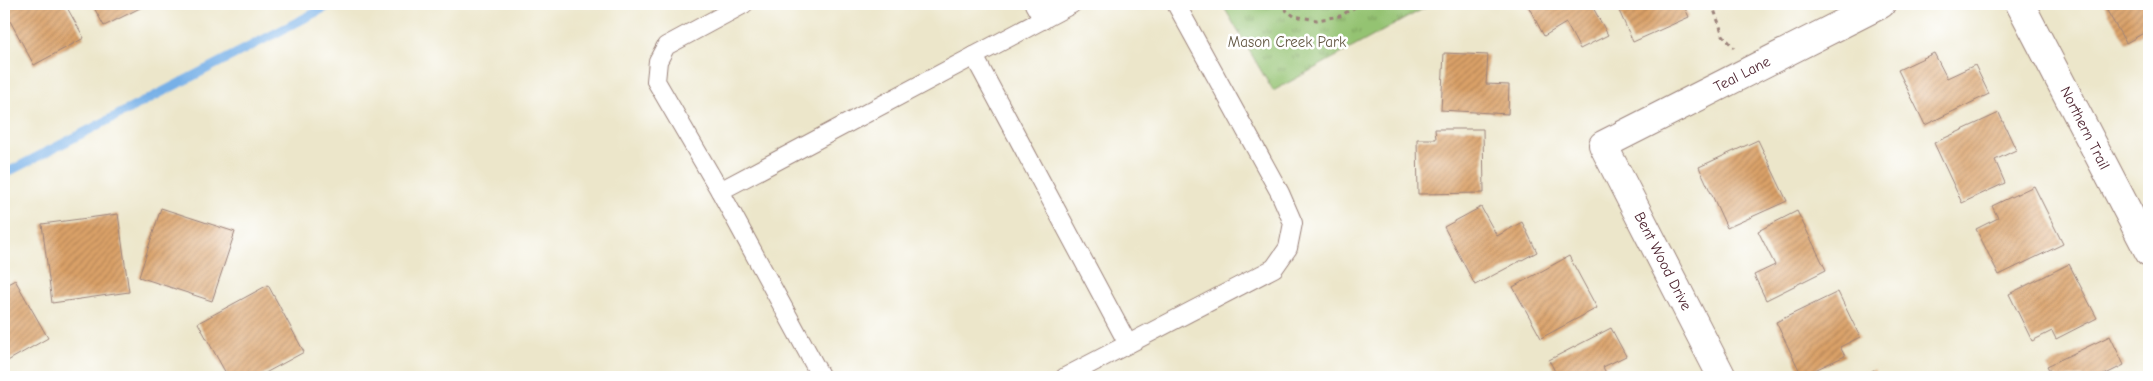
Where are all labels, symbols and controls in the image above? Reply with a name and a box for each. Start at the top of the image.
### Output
park label: Mason Creek Park [1228,33,1347,51]
street label: Teal Lane [1711,52,1774,96]
street label: Northern Trail [2056,83,2114,173]
street label: Bent Wood Drive [1630,209,1696,314]

